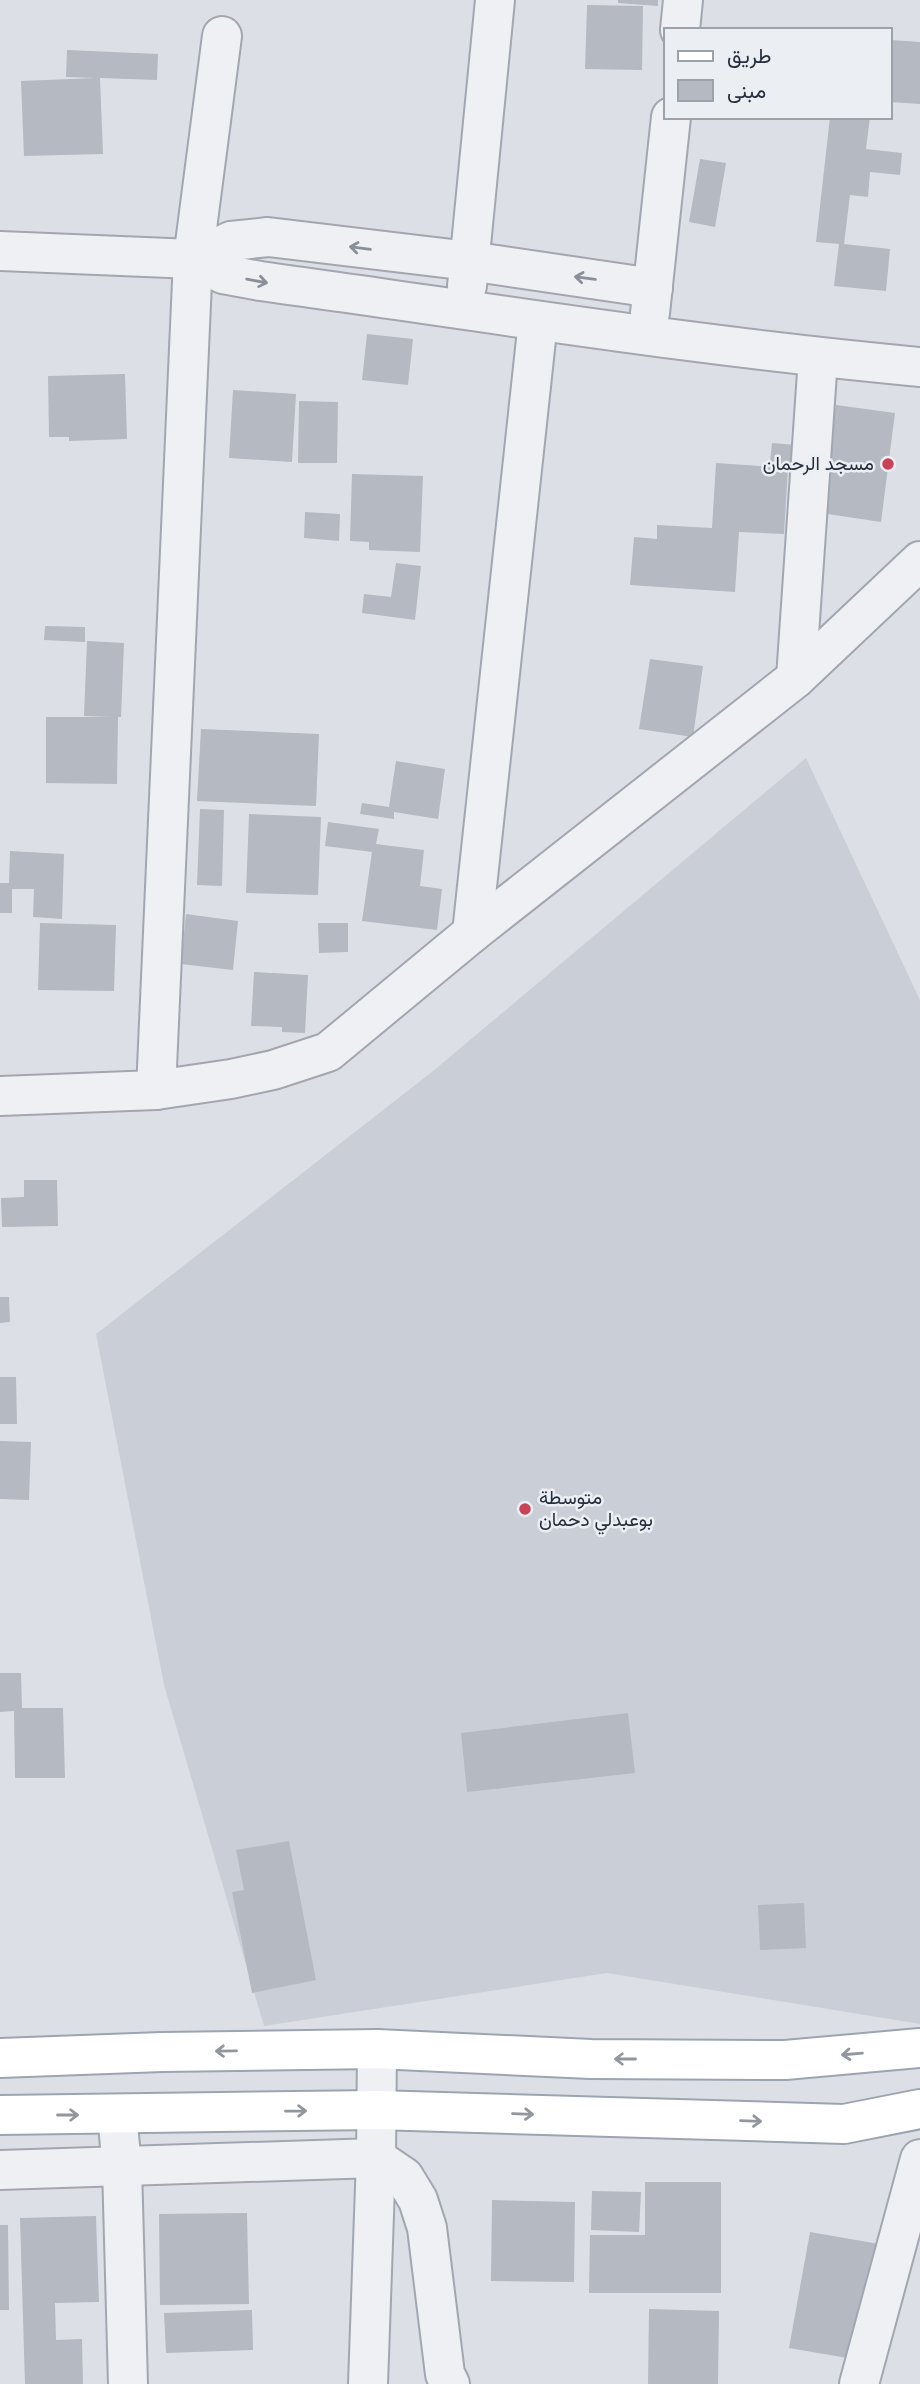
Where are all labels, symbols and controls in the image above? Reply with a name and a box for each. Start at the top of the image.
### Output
legend [664,28,892,119]
text: طريق [727,42,772,70]
text: مبنى [727,77,766,105]
one-way arrow [349,241,372,254]
one-way arrow [574,272,597,285]
one-way arrow [245,275,268,288]
place label: مسجد الرحمان [763,451,874,477]
marker: مسجد الرحمان [880,456,896,472]
place label: متوسطة بوعبدلي دحمان [539,1485,653,1535]
marker: متوسطة بوعبدلي دحمان [517,1501,533,1517]
one-way arrow [215,2045,238,2058]
one-way arrow [841,2048,864,2061]
one-way arrow [614,2052,637,2066]
one-way arrow [284,2104,307,2118]
one-way arrow [56,2108,79,2122]
one-way arrow [511,2108,534,2121]
one-way arrow [739,2115,762,2128]

